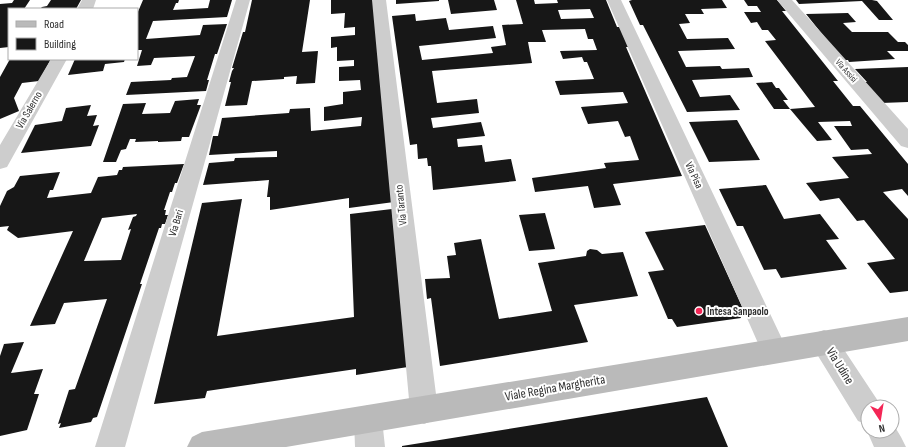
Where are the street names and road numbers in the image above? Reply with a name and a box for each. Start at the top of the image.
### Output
street label: Via Assisi [833,57,859,85]
street label: Via Salerno [13,89,45,131]
street label: Via Pisa [682,160,706,190]
street label: Via Taranto [392,184,410,226]
street label: Via Bari [166,208,186,238]
street label: Via Udine [823,345,857,387]
street label: Viale Regina Margherita [504,371,606,405]

